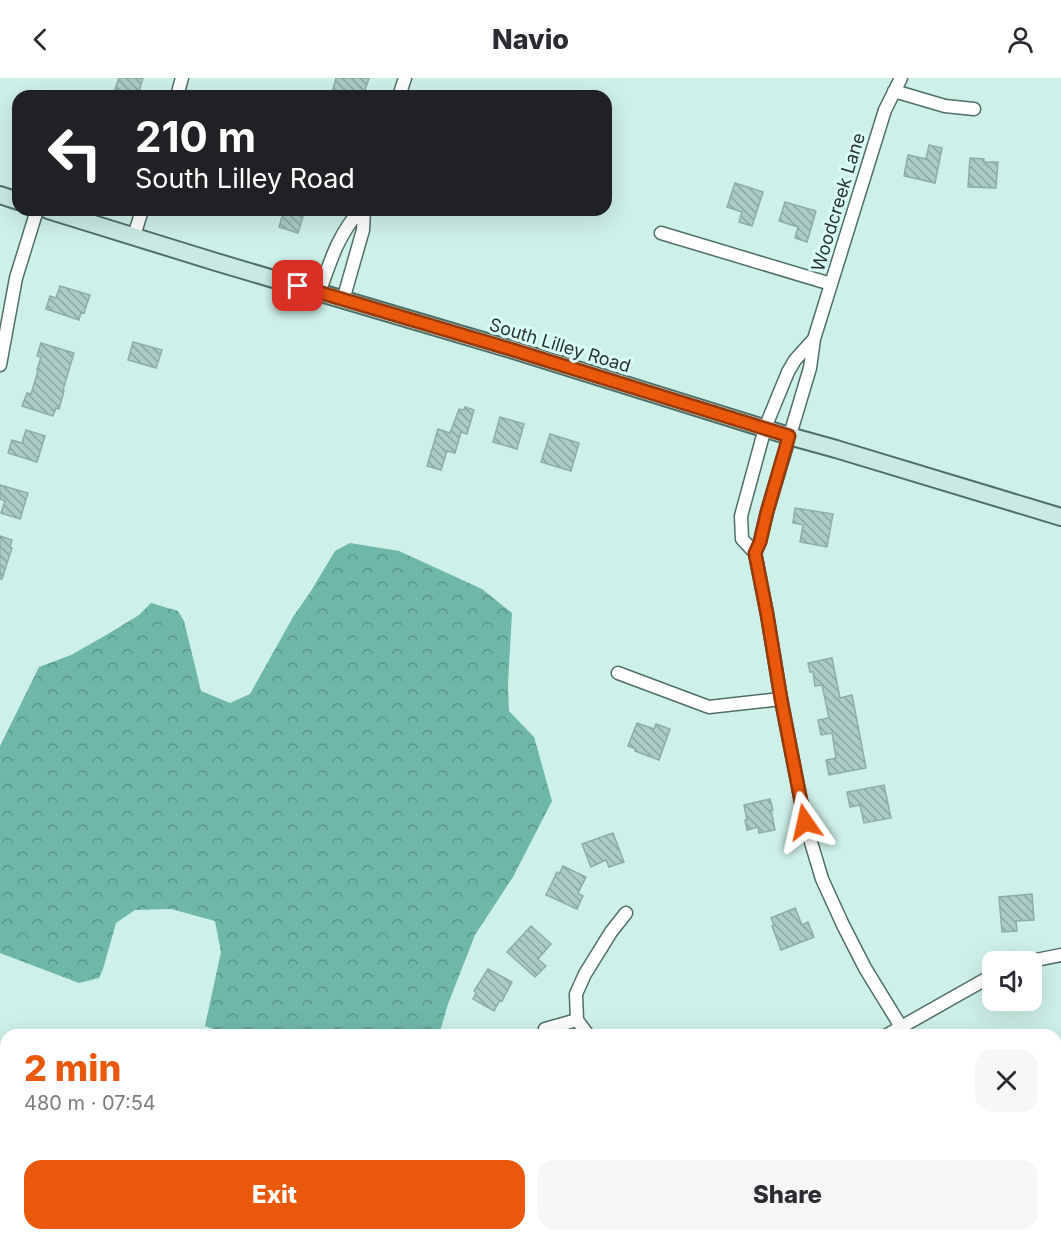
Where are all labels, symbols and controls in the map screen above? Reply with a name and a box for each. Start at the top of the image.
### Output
icon: back [24,23,57,56]
text: Navio [492,23,569,56]
icon: person [1004,23,1037,56]
text: 210 m [135,111,256,162]
icon: left [36,114,114,192]
street label: Woodcreek Lane [807,130,869,274]
text: South Lilley Road [135,162,355,195]
pin [272,260,323,311]
icon: arrive [281,269,314,302]
street label: South Lilley Road [487,314,633,376]
position arrow [773,790,837,854]
map controls [982,951,1042,1011]
button: sound [982,951,1042,1011]
text: 2 min [24,1046,121,1090]
button: close [975,1049,1038,1112]
text: 480 m · 07:54 [24,1091,156,1115]
button: Exit [24,1160,525,1229]
button: Share [537,1160,1038,1229]

